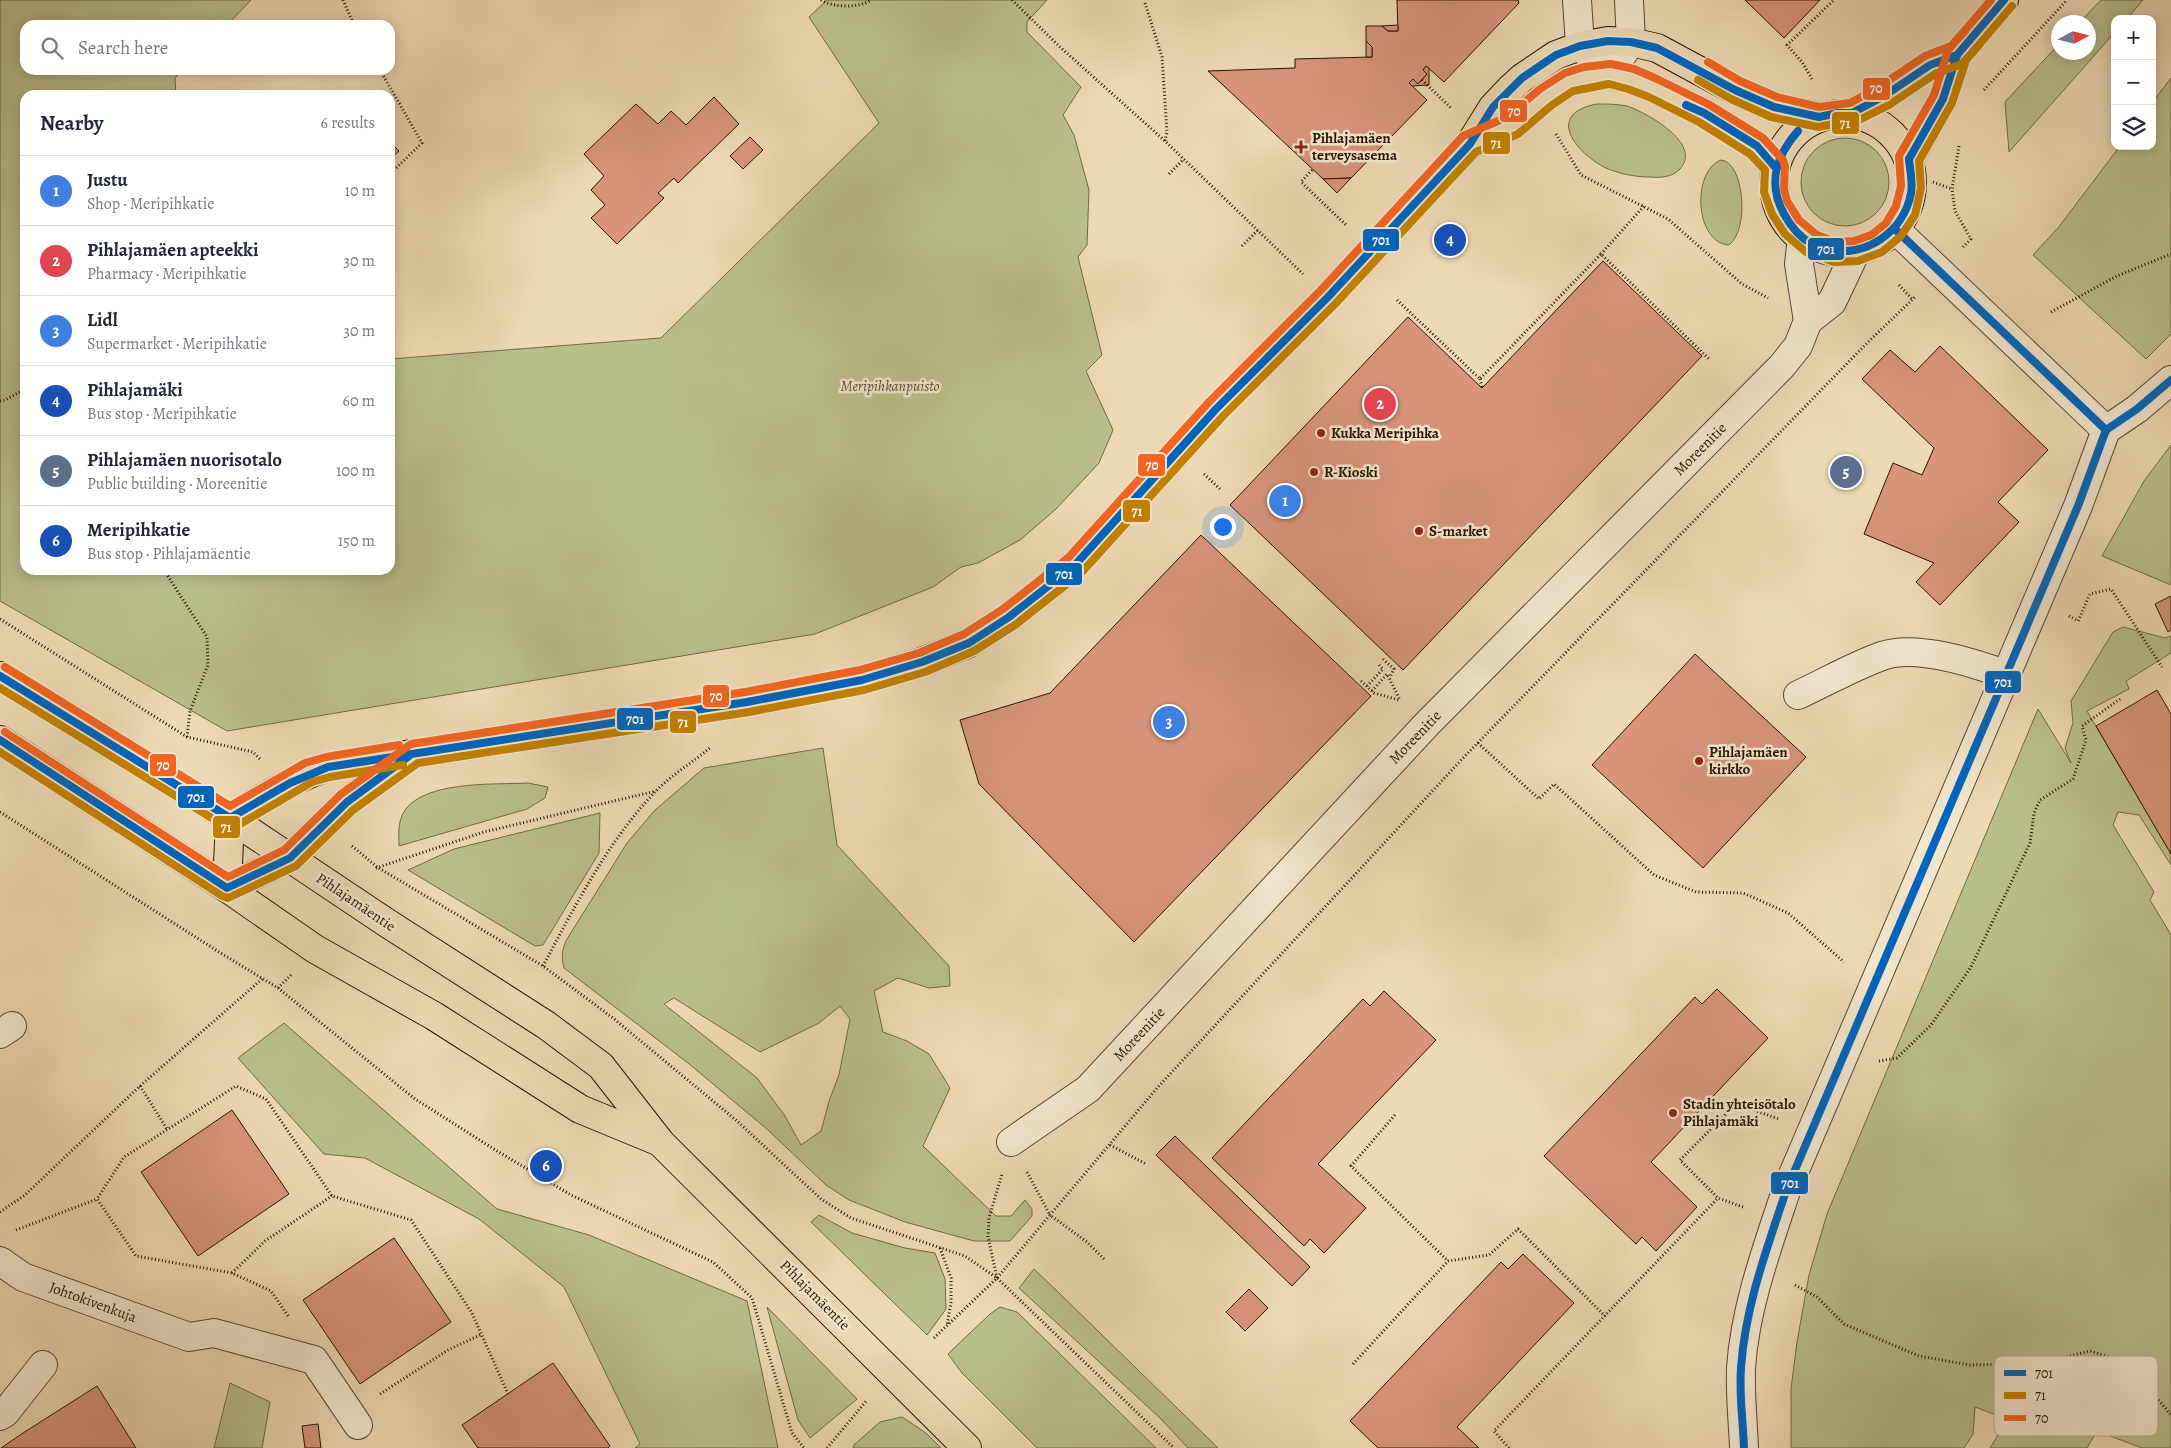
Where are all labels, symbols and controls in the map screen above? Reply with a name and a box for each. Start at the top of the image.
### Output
north arrow [2051,15,2096,60]
map controls [2111,15,2156,150]
button: + [2111,15,2156,60]
search box [20,20,395,75]
icon: search [38,34,66,62]
text: Search here [78,35,168,61]
button: − [2111,60,2156,105]
line badge: 70 [1862,77,1891,101]
text: 70 [1869,79,1883,98]
line badge: 70 [1499,99,1528,123]
text: 70 [1507,102,1521,121]
button: layers [2111,105,2156,150]
text: Nearby [40,109,103,137]
line badge: 71 [1831,111,1860,135]
text: 6 results [321,112,375,134]
text: 71 [1840,114,1851,133]
place label: Pihlajamäen terveysasema [1312,128,1398,165]
line badge: 71 [1482,131,1511,155]
text: 71 [1491,134,1502,153]
marker: Pihlajamäen terveysasema [1294,140,1308,154]
text: Justu [87,167,128,193]
text: 1 [53,180,59,202]
text: 10 m [345,180,375,202]
text: Shop · Meripihkatie [87,193,214,215]
pin: 4 [1434,221,1466,259]
line badge: 701 [1362,228,1400,252]
text: 701 [1372,231,1390,250]
text: Pihlajamäen apteekki [87,237,258,263]
line badge: 701 [1807,237,1845,261]
text: 701 [1817,240,1835,259]
text: 2 [52,250,60,272]
text: 30 m [343,250,375,272]
text: Pharmacy · Meripihkatie [87,263,247,285]
text: Lidl [87,307,118,333]
text: 3 [53,320,59,342]
text: 30 m [343,320,375,342]
text: Supermarket · Meripihkatie [87,333,267,355]
park label: Meripihkanpuisto [840,376,940,396]
text: Pihlajamäki [87,377,183,403]
pin: 2 [1364,385,1396,423]
text: 4 [52,390,60,412]
text: 60 m [343,390,375,412]
text: Bus stop · Meripihkatie [87,403,237,425]
street label: Moreenitie [1669,418,1731,480]
place label: Kukka Meripihka [1331,423,1440,443]
marker: Kukka Meripihka [1315,427,1327,439]
text: Pihlajamäen nuorisotalo [87,447,282,473]
line badge: 70 [1137,453,1166,477]
pin: 5 [1830,453,1862,491]
text: 70 [1145,456,1159,475]
text: 5 [53,460,59,482]
text: 100 m [336,460,375,482]
place label: R-Kioski [1324,462,1378,482]
marker: R-Kioski [1308,466,1320,478]
text: Public building · Moreenitie [87,473,267,495]
pin: 1 [1269,482,1301,520]
line badge: 71 [1122,499,1151,523]
text: 71 [1132,502,1143,521]
your location [1210,514,1236,540]
text: Meripihkatie [87,517,190,543]
place label: S-market [1429,521,1488,541]
marker: S-market [1413,525,1425,537]
text: 6 [52,530,60,552]
text: 150 m [338,530,375,552]
text: Bus stop · Pihlajamäentie [87,543,251,565]
line badge: 701 [1045,562,1083,586]
text: 701 [1055,565,1073,584]
line badge: 701 [1984,670,2022,694]
text: 701 [1994,673,2012,692]
line badge: 70 [702,684,730,708]
text: 70 [709,687,723,706]
pin: 3 [1153,703,1185,741]
street label: Moreenitie [1384,706,1446,768]
line badge: 701 [616,707,654,731]
text: 701 [626,710,644,729]
line badge: 71 [669,710,697,734]
text: 71 [678,713,689,732]
place label: Pihlajamäen kirkko [1709,742,1788,779]
line badge: 70 [149,753,177,777]
marker: Pihlajamäen kirkko [1693,755,1705,767]
text: 70 [156,756,170,775]
line badge: 701 [177,785,215,809]
text: 701 [187,788,205,807]
line badge: 71 [212,815,241,839]
text: 71 [221,818,232,837]
street label: Pihlajamäentie [312,868,400,936]
street label: Moreenitie [1109,1002,1169,1065]
place label: Stadin yhteisötalo Pihlajamäki [1683,1094,1796,1131]
marker: Stadin yhteisötalo Pihlajamäki [1667,1107,1679,1119]
pin: 6 [530,1147,562,1185]
line badge: 701 [1770,1171,1809,1195]
text: 701 [1781,1174,1799,1193]
street label: Pihlajamäentie [775,1255,855,1335]
street label: Johtokivenkuja [47,1277,139,1327]
legend [1994,1356,2158,1436]
text: 701 [2035,1364,2053,1383]
text: 71 [2035,1386,2046,1405]
text: 70 [2035,1409,2048,1428]

